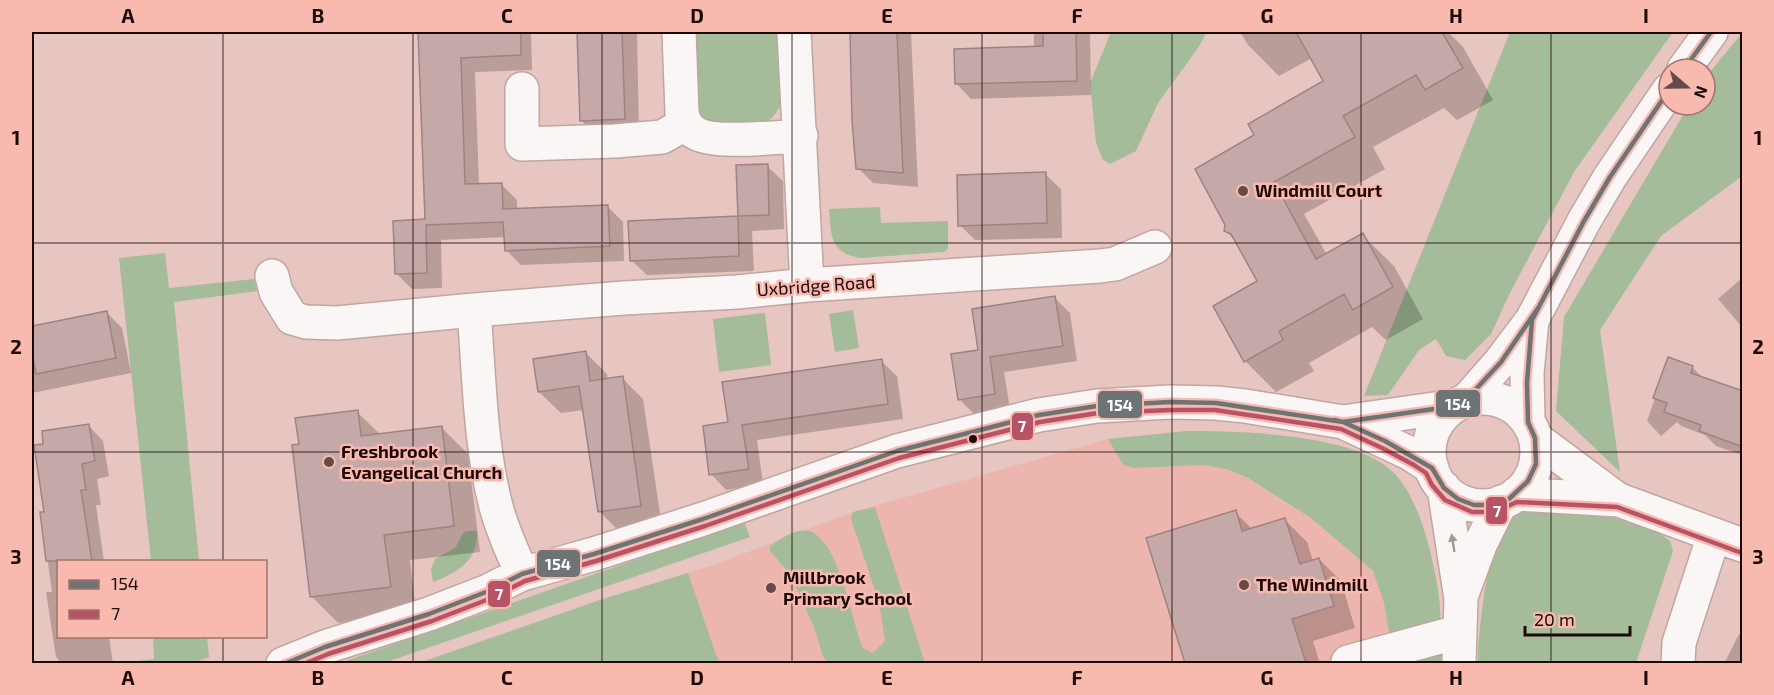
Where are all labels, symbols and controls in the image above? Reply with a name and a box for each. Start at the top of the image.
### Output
text: A [121,3,135,27]
text: B [312,3,324,27]
text: C [501,3,513,27]
text: D [690,3,704,27]
text: E [881,3,893,27]
text: F [1071,3,1083,27]
text: G [1261,3,1273,27]
text: H [1449,3,1463,27]
text: I [1643,3,1649,27]
north arrow [1657,57,1717,117]
text: N [1691,84,1712,101]
text: 1 [12,125,20,149]
text: 1 [1754,125,1762,149]
place label: Windmill Court [1255,179,1383,201]
marker: Windmill Court [1236,184,1250,198]
street label: Uxbridge Road [756,270,876,300]
text: 2 [10,334,22,358]
text: 2 [1752,334,1764,358]
line badge: 154 [1435,389,1481,418]
line badge: 154 [1097,390,1143,419]
text: 154 [1445,394,1471,413]
text: 154 [1107,395,1133,414]
line badge: 7 [1011,412,1034,441]
text: 7 [1018,416,1027,435]
unlabelled marker [967,433,979,445]
place label: Freshbrook Evangelical Church [341,440,502,483]
marker: Freshbrook Evangelical Church [322,455,336,469]
line badge: 7 [1485,496,1508,525]
text: 7 [1493,501,1502,520]
one-way arrow [1448,534,1457,553]
text: 3 [10,544,22,568]
text: 3 [1752,544,1764,568]
line badge: 154 [536,549,581,578]
text: 154 [545,554,571,573]
legend [57,560,267,638]
place label: Millbrook Primary School [783,566,912,609]
text: 154 [111,572,139,594]
place label: The Windmill [1256,573,1368,595]
marker: The Windmill [1237,578,1251,592]
line badge: 7 [487,580,511,608]
marker: Millbrook Primary School [764,581,778,595]
text: 7 [495,584,504,603]
scale bar [1525,599,1630,637]
text: 7 [111,602,120,624]
text: 20 m [1534,608,1575,630]
text: A [121,665,135,689]
text: B [312,665,324,689]
text: C [501,665,513,689]
text: D [690,665,704,689]
text: E [881,665,893,689]
text: F [1071,665,1083,689]
text: G [1261,665,1273,689]
text: H [1449,665,1463,689]
text: I [1643,665,1649,689]

